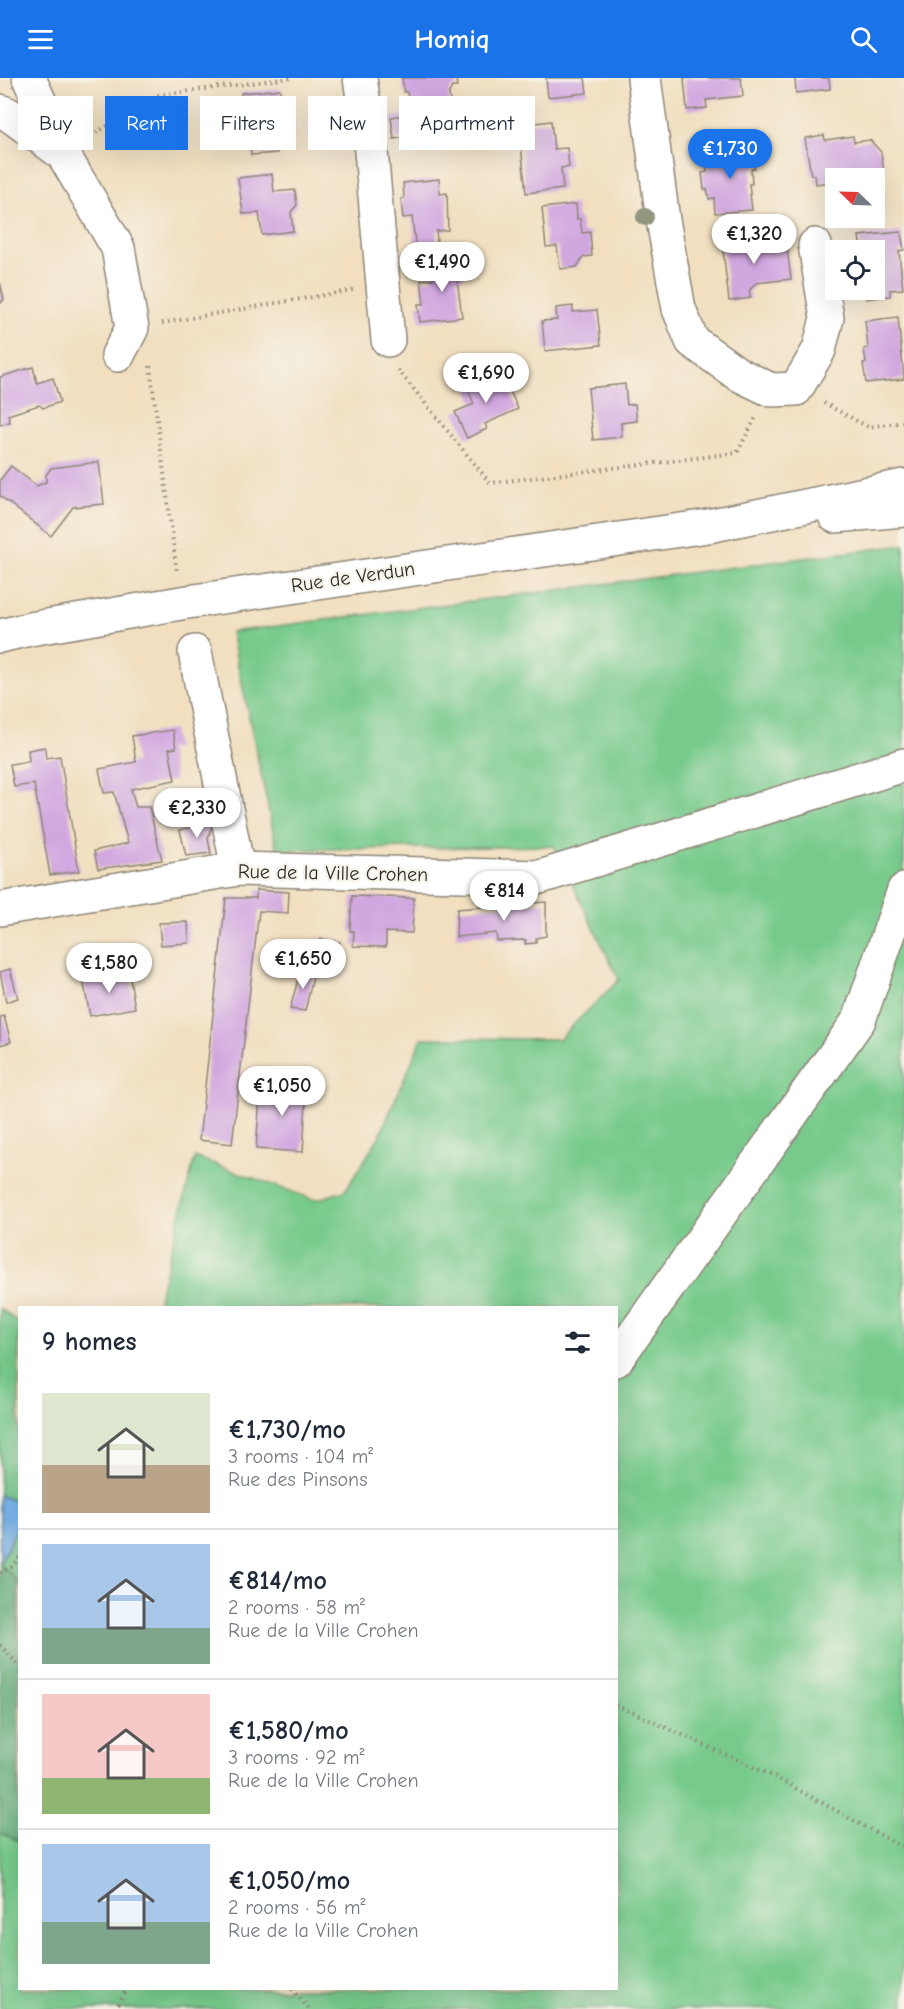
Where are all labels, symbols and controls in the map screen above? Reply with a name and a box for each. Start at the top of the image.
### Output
icon: menu [24,23,57,56]
icon: search [847,23,880,56]
text: Homiq [414,24,490,55]
chip: Buy [18,96,93,150]
chip: Rent [105,96,188,150]
chip: Filters [200,96,296,150]
chip: New [308,96,387,150]
chip: Apartment [399,96,535,150]
pin: €1,730 [681,129,779,180]
text: €1,730 [702,137,758,160]
north arrow [825,168,885,228]
map controls [825,168,885,300]
pin: €1,320 [705,214,803,265]
text: €1,320 [726,222,782,245]
button: locate [825,240,885,300]
pin: €1,490 [393,242,491,293]
text: €1,490 [414,250,470,273]
pin: €1,690 [437,353,535,404]
text: €1,690 [457,361,515,384]
street label: Rue de Verdun [290,557,416,597]
pin: €2,330 [148,788,246,839]
text: €2,330 [168,796,226,819]
street label: Rue de la Ville Crohen [238,860,428,886]
pin: €814 [468,871,540,922]
text: €814 [483,879,525,902]
pin: €1,650 [254,939,352,990]
pin: €1,580 [60,943,158,994]
text: €1,650 [274,947,332,970]
text: €1,580 [80,951,138,974]
pin: €1,050 [233,1066,331,1117]
text: €1,050 [253,1074,311,1097]
icon: filters [561,1326,594,1359]
text: 9 homes [42,1327,137,1357]
text: €1,730/mo [228,1415,346,1445]
icon: home [90,1417,162,1489]
text: 3 rooms · 104 m² [228,1445,373,1468]
text: Rue des Pinsons [228,1468,367,1491]
text: €814/mo [228,1566,327,1596]
icon: home [90,1568,162,1640]
text: 2 rooms · 58 m² [228,1596,365,1619]
text: Rue de la Ville Crohen [228,1619,419,1642]
text: €1,580/mo [228,1716,349,1746]
icon: home [90,1718,162,1790]
text: 3 rooms · 92 m² [228,1746,365,1769]
text: Rue de la Ville Crohen [228,1769,419,1792]
text: €1,050/mo [228,1866,350,1896]
icon: home [90,1868,162,1940]
text: 2 rooms · 56 m² [228,1896,366,1919]
text: Rue de la Ville Crohen [228,1919,419,1942]

